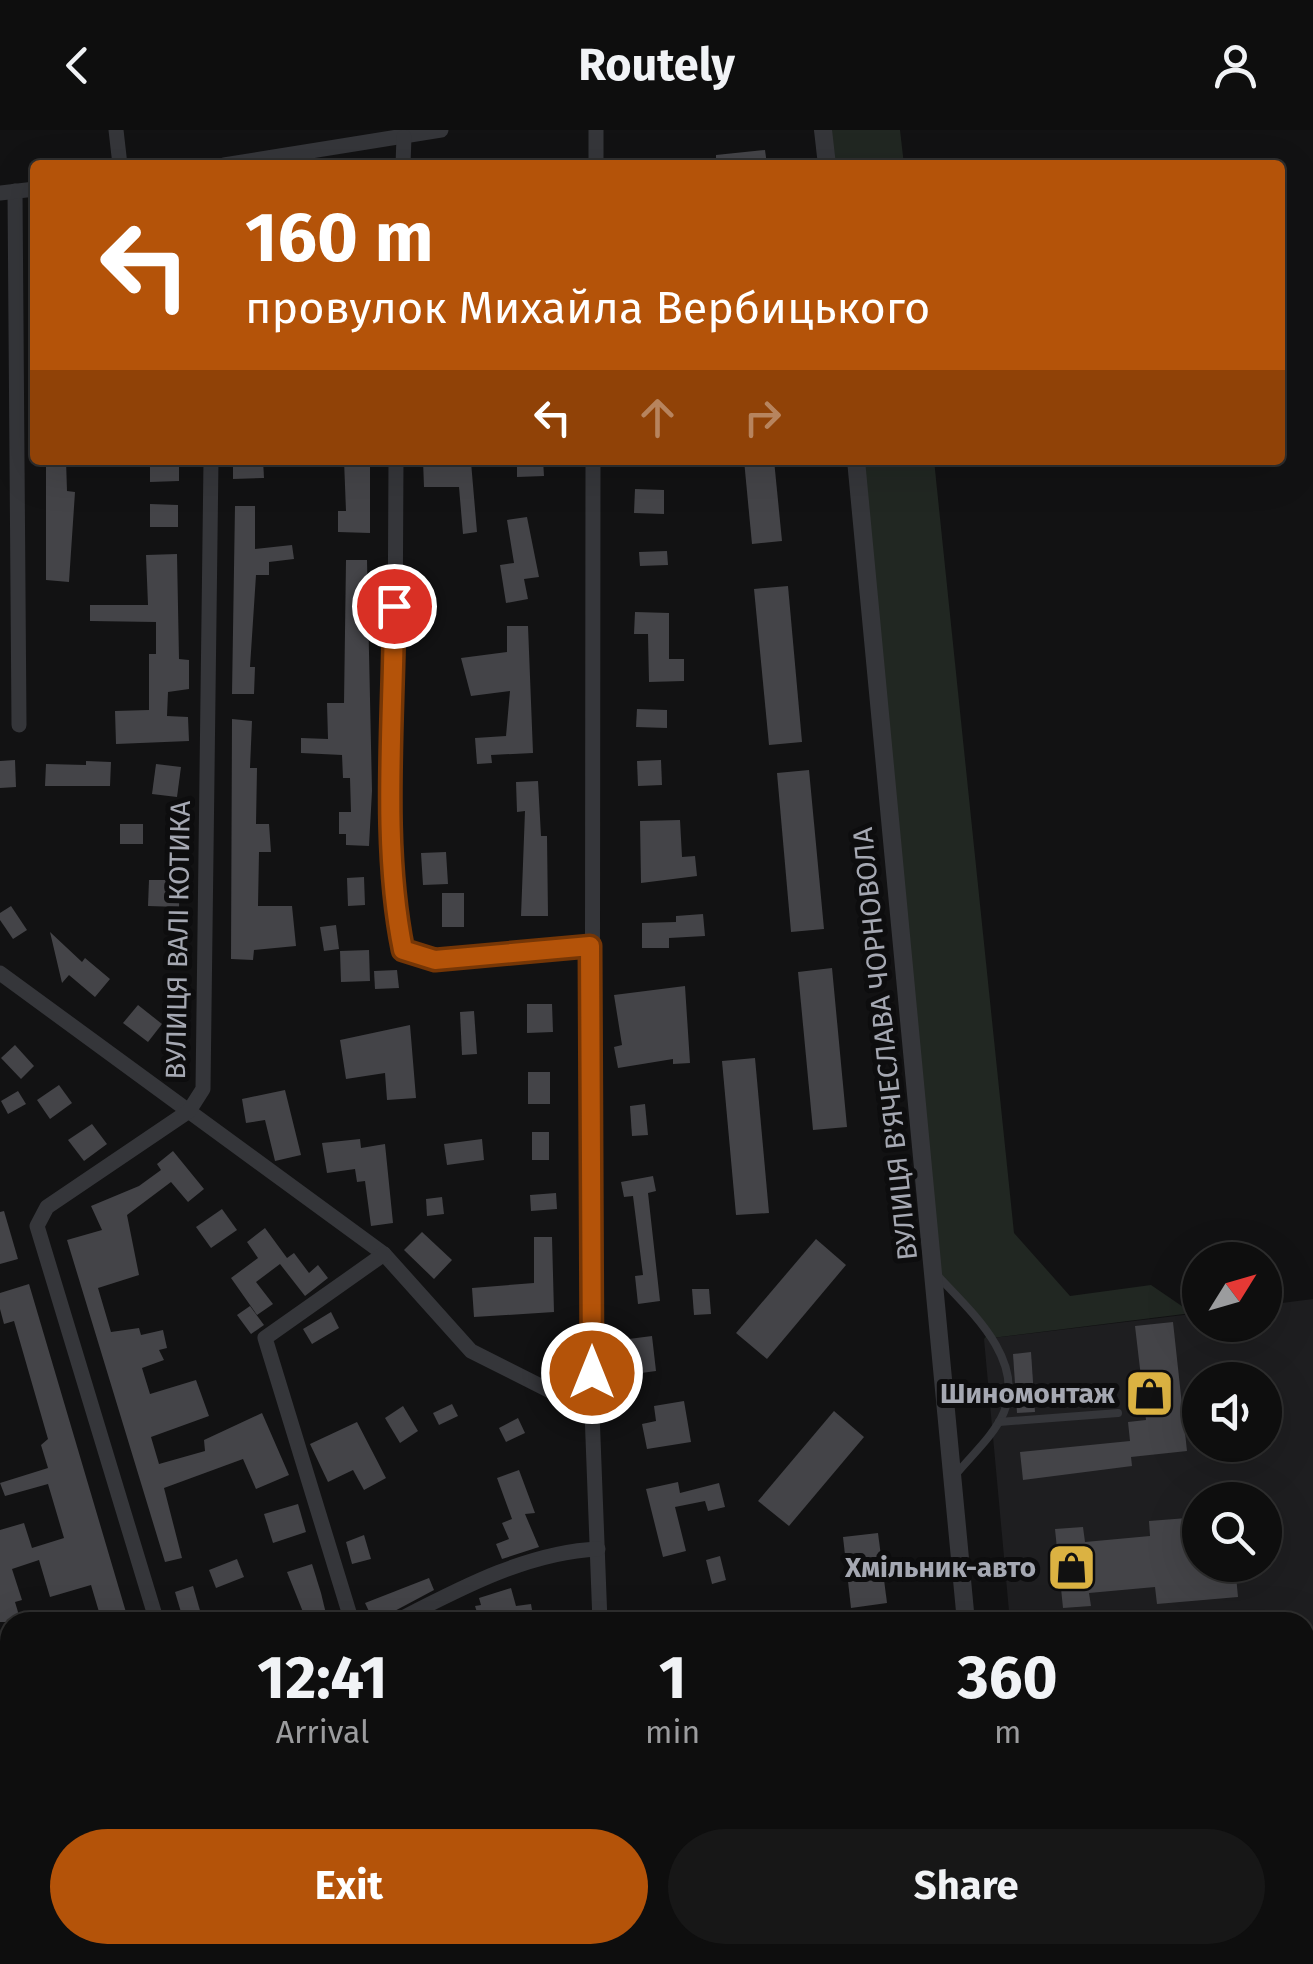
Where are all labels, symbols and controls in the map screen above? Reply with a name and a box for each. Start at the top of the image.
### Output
icon: back [50,38,105,93]
text: Routely [578,38,735,92]
icon: person [1208,38,1263,93]
text: 160 m [245,196,434,280]
icon: left [80,200,210,330]
text: провулок Михайла Вербицького [245,281,930,335]
icon: left [525,390,580,445]
icon: ahead [630,390,685,445]
icon: right [735,390,790,445]
pin [352,564,437,649]
icon: arrive [367,579,422,634]
street label: ВУЛИЦЯ ВАЛІ КОТИКА [159,800,197,1080]
street label: ВУЛИЦЯ В'ЯЧЕСЛАВА ЧОРНОВОЛА [846,826,924,1262]
north arrow [1182,1242,1282,1342]
map controls [1182,1242,1282,1582]
position arrow [540,1321,644,1425]
button: sound [1182,1362,1282,1462]
shop icon: Шиномонтаж [1124,1367,1176,1419]
place label: Шиномонтаж [940,1377,1116,1410]
button: search [1182,1482,1282,1582]
shop icon: Хмільник-авто [1045,1541,1097,1593]
place label: Хмільник-авто [844,1551,1036,1584]
text: 12:41 [257,1642,388,1714]
text: 1 [659,1642,687,1714]
text: 360 [958,1642,1058,1714]
text: Arrival [276,1713,369,1751]
text: min [645,1713,700,1751]
text: m [994,1713,1021,1751]
button: Exit [50,1829,648,1944]
button: Share [668,1829,1265,1944]

